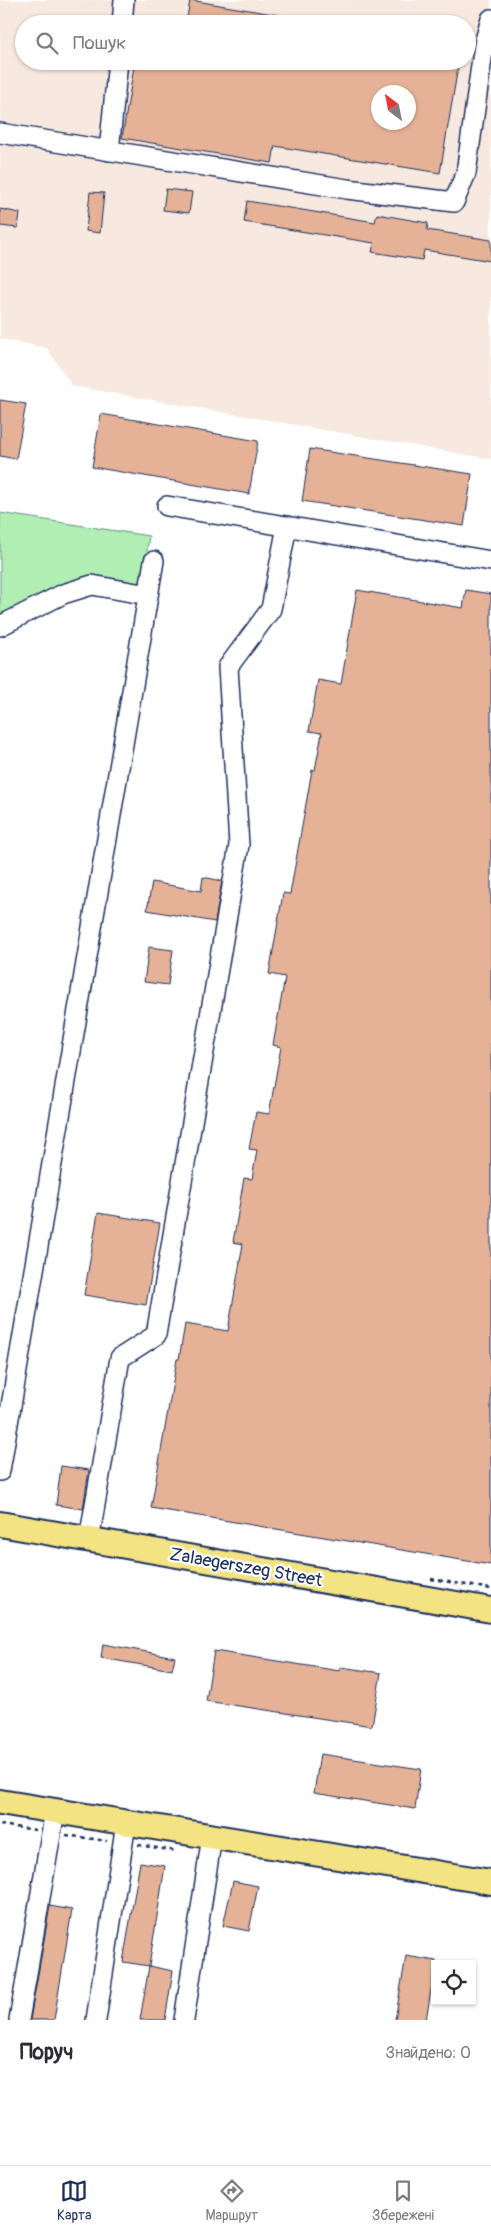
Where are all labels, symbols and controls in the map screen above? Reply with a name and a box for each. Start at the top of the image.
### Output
search box [15,15,476,70]
icon: search [33,29,61,57]
text: Пошук [73,31,126,55]
north arrow [371,85,416,130]
street label: Zalaegerszeg Street [168,1543,325,1592]
map controls [431,1960,476,2005]
button: locate [431,1960,476,2005]
text: Поруч [20,2039,73,2066]
text: Знайдено: 0 [386,2043,471,2063]
tab: Карта [57,2177,92,2224]
tab: Маршрут [205,2177,258,2224]
tab: Збережені [372,2177,434,2224]

